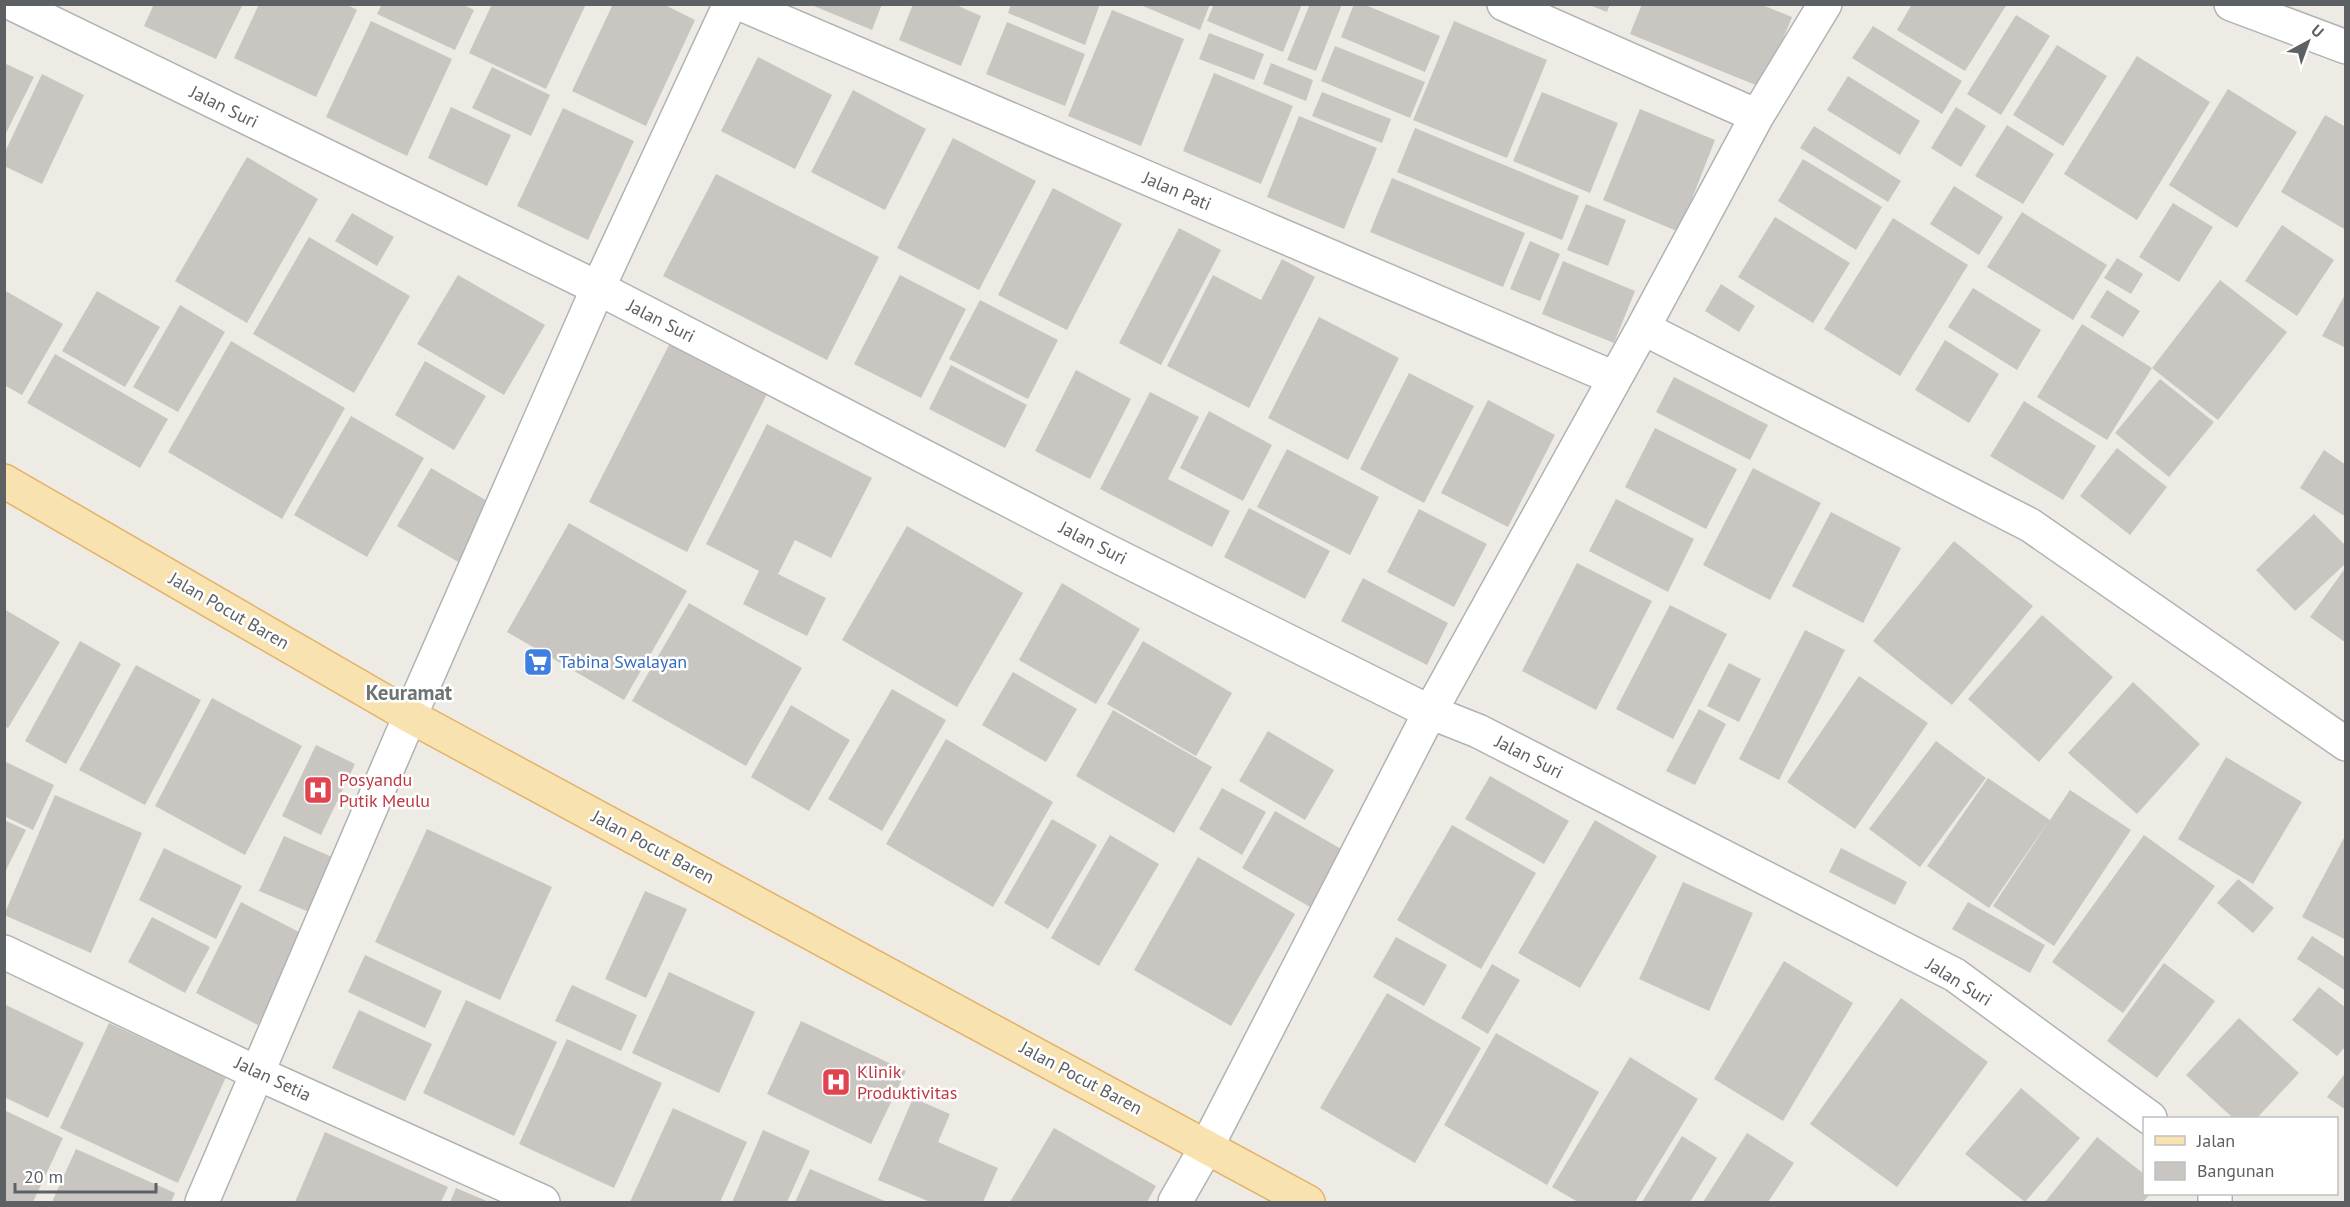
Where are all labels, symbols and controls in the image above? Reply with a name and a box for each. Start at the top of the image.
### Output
north arrow [2278,12,2338,72]
text: U [2307,20,2328,42]
street label: Jalan Suri [185,80,262,133]
street label: Jalan Pati [1139,165,1215,215]
street label: Jalan Suri [622,293,699,347]
street label: Jalan Suri [1054,515,1131,569]
street label: Jalan Pocut Baren [164,566,294,654]
supermarket icon: Tabina Swalayan [522,646,554,678]
place label: Tabina Swalayan [559,650,687,673]
district label: Keuramat [366,679,453,706]
street label: Jalan Suri [1490,729,1567,783]
place label: Posyandu Putik Meulu [339,768,430,812]
hospital icon: Posyandu Putik Meulu [302,774,334,806]
street label: Jalan Pocut Baren [587,804,718,888]
street label: Jalan Suri [1921,952,1996,1011]
street label: Jalan Pocut Baren [1015,1035,1146,1119]
street label: Jalan Setia [230,1050,315,1106]
place label: Klinik Produktivitas [857,1060,957,1104]
hospital icon: Klinik Produktivitas [820,1066,852,1098]
legend [2143,1117,2338,1195]
text: Jalan [2196,1129,2235,1152]
scale bar [15,1156,156,1194]
text: Bangunan [2197,1159,2274,1182]
text: 20 m [24,1165,63,1188]

